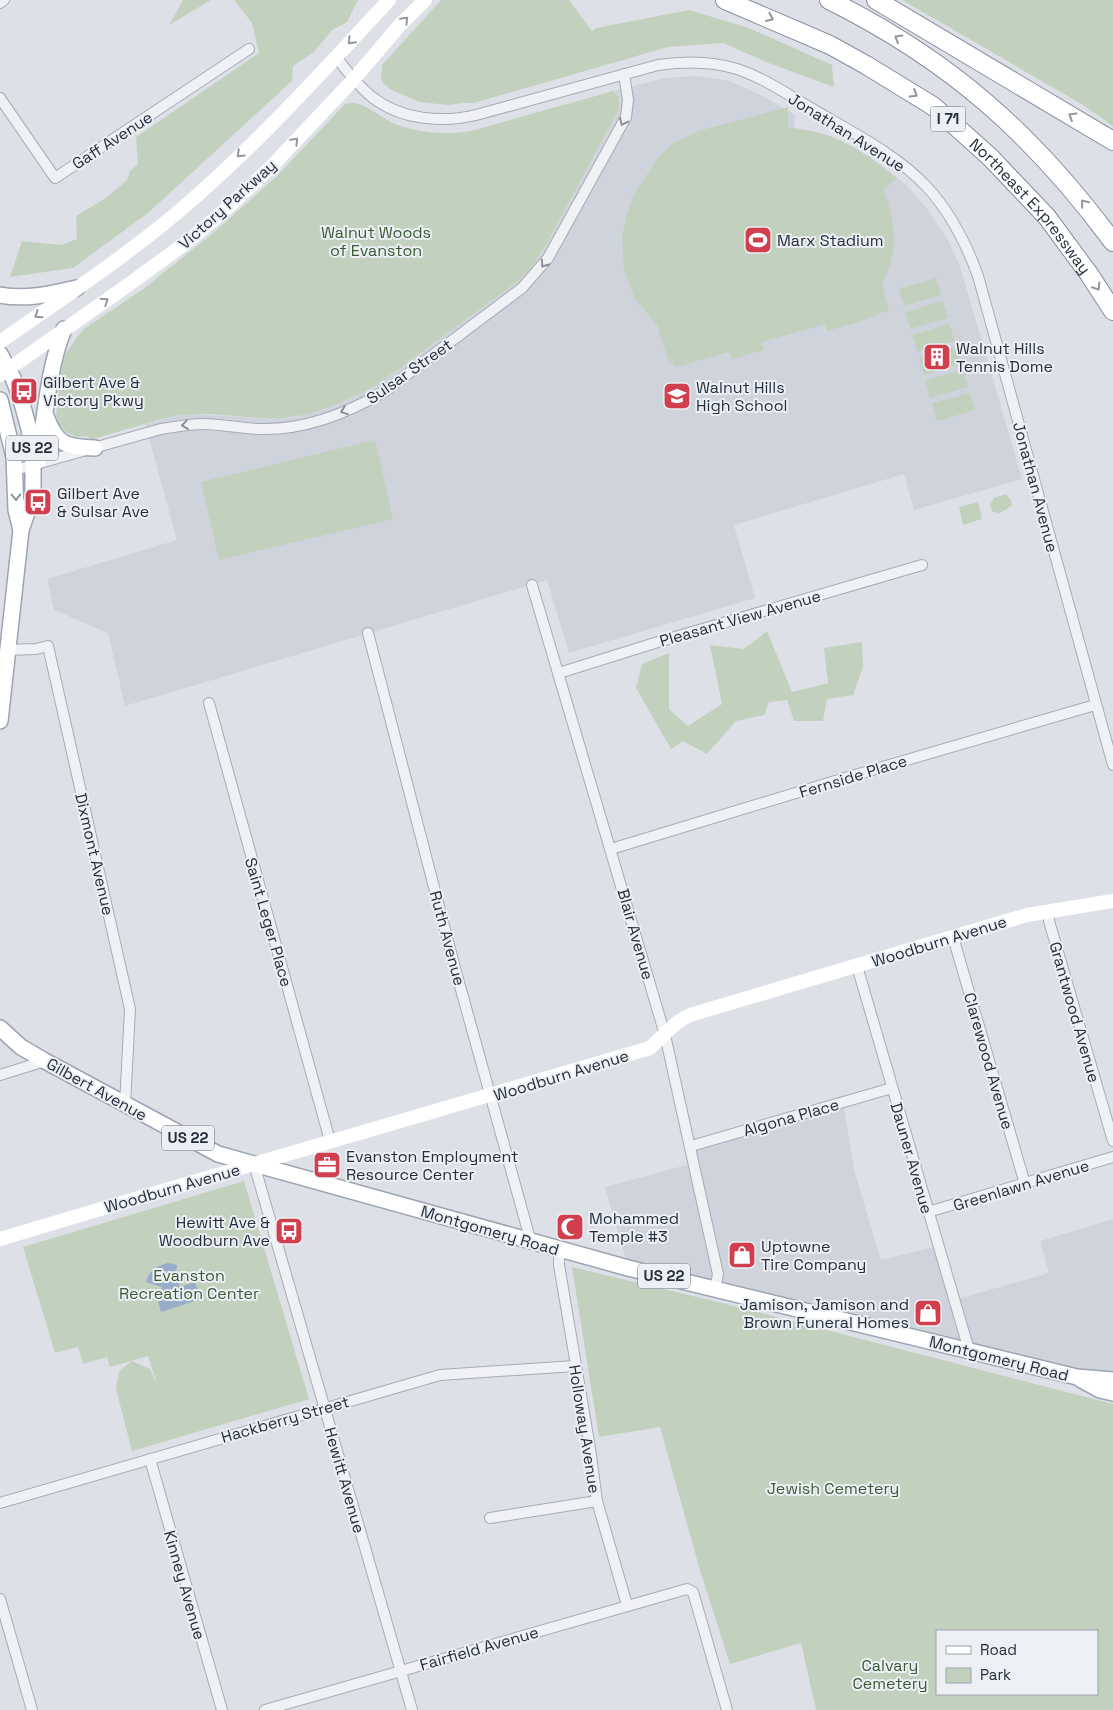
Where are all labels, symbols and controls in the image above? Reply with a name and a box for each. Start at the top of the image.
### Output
one-way arrow [765,12,774,23]
one-way arrow [399,17,408,26]
one-way arrow [894,35,903,45]
one-way arrow [348,36,357,45]
street label: Jonathan Avenue [784,88,909,177]
one-way arrow [908,88,917,97]
road number: I 71 [930,106,966,132]
street label: Gaff Avenue [68,107,157,174]
one-way arrow [1068,112,1077,122]
one-way arrow [619,117,629,126]
street label: Northeast Expressway [965,134,1095,278]
one-way arrow [290,137,299,146]
one-way arrow [237,149,246,158]
street label: Victory Parkway [174,155,281,254]
one-way arrow [1081,200,1089,209]
park label: Walnut Woods of Evanston [321,222,431,261]
sports icon: Marx Stadium [743,225,773,255]
place label: Marx Stadium [777,230,884,251]
one-way arrow [541,258,550,268]
one-way arrow [1091,281,1100,290]
one-way arrow [99,298,108,307]
one-way arrow [34,309,44,318]
street label: Sulsar Street [362,334,456,409]
place label: Walnut Hills Tennis Dome [956,338,1053,377]
building icon: Walnut Hills Tennis Dome [922,342,952,372]
place label: Gilbert Ave & Victory Pkwy [43,372,144,411]
bus stop icon: Gilbert Ave & Victory Pkwy [9,376,39,406]
place label: Walnut Hills High School [696,377,787,416]
school or university icon: Walnut Hills High School [662,381,692,411]
one-way arrow [340,405,349,415]
one-way arrow [180,419,188,430]
street label: Jonathan Avenue [1008,420,1063,555]
road number: US 22 [6,436,58,460]
place label: Gilbert Ave & Sulsar Ave [57,483,149,522]
bus stop icon: Gilbert Ave & Sulsar Ave [23,487,53,517]
one-way arrow [10,493,21,501]
street label: Pleasant View Avenue [657,585,823,652]
street label: Fernside Place [797,750,910,803]
street label: Dixmont Avenue [70,791,119,917]
street label: Saint Leger Place [240,855,297,989]
street label: Blair Avenue [612,886,659,982]
street label: Ruth Avenue [425,888,470,988]
street label: Woodburn Avenue [869,911,1009,972]
street label: Grantwood Avenue [1044,939,1105,1085]
street label: Clarewood Avenue [959,990,1018,1132]
street label: Woodburn Avenue [491,1045,631,1106]
street label: Gilbert Avenue [43,1053,151,1126]
street label: Algona Place [741,1094,842,1141]
street label: Dauner Avenue [886,1100,937,1216]
road number: US 22 [162,1126,214,1150]
place label: Evanston Employment Resource Center [346,1146,518,1185]
office icon: Evanston Employment Resource Center [312,1150,342,1180]
street label: Greenlawn Avenue [951,1155,1092,1216]
street label: Woodburn Avenue [102,1159,242,1218]
street label: Montgomery Road [418,1201,561,1260]
place label: Mohammed Temple #3 [589,1208,679,1247]
place label: Hewitt Ave & Woodburn Ave [159,1212,270,1251]
mosque icon: Mohammed Temple #3 [555,1212,585,1242]
bus stop icon: Hewitt Ave & Woodburn Ave [274,1216,304,1246]
place label: Uptowne Tire Company [761,1236,866,1275]
shop icon: Uptowne Tire Company [727,1240,757,1270]
road number: US 22 [638,1264,690,1288]
park label: Evanston Recreation Center [119,1265,259,1304]
place label: Jamison, Jamison and Brown Funeral Homes [740,1294,909,1333]
shop icon: Jamison, Jamison and Brown Funeral Homes [913,1298,943,1328]
street label: Montgomery Road [927,1331,1071,1386]
street label: Holloway Avenue [564,1363,605,1495]
street label: Hackberry Street [219,1391,352,1448]
street label: Hewitt Avenue [319,1425,370,1536]
park label: Jewish Cemetery [767,1478,899,1499]
street label: Kinney Avenue [159,1528,210,1642]
street label: Fairfield Avenue [417,1622,541,1675]
legend [936,1630,1098,1695]
text: Road [980,1640,1017,1659]
park label: Calvary Cemetery [852,1655,928,1694]
text: Park [980,1665,1011,1684]

